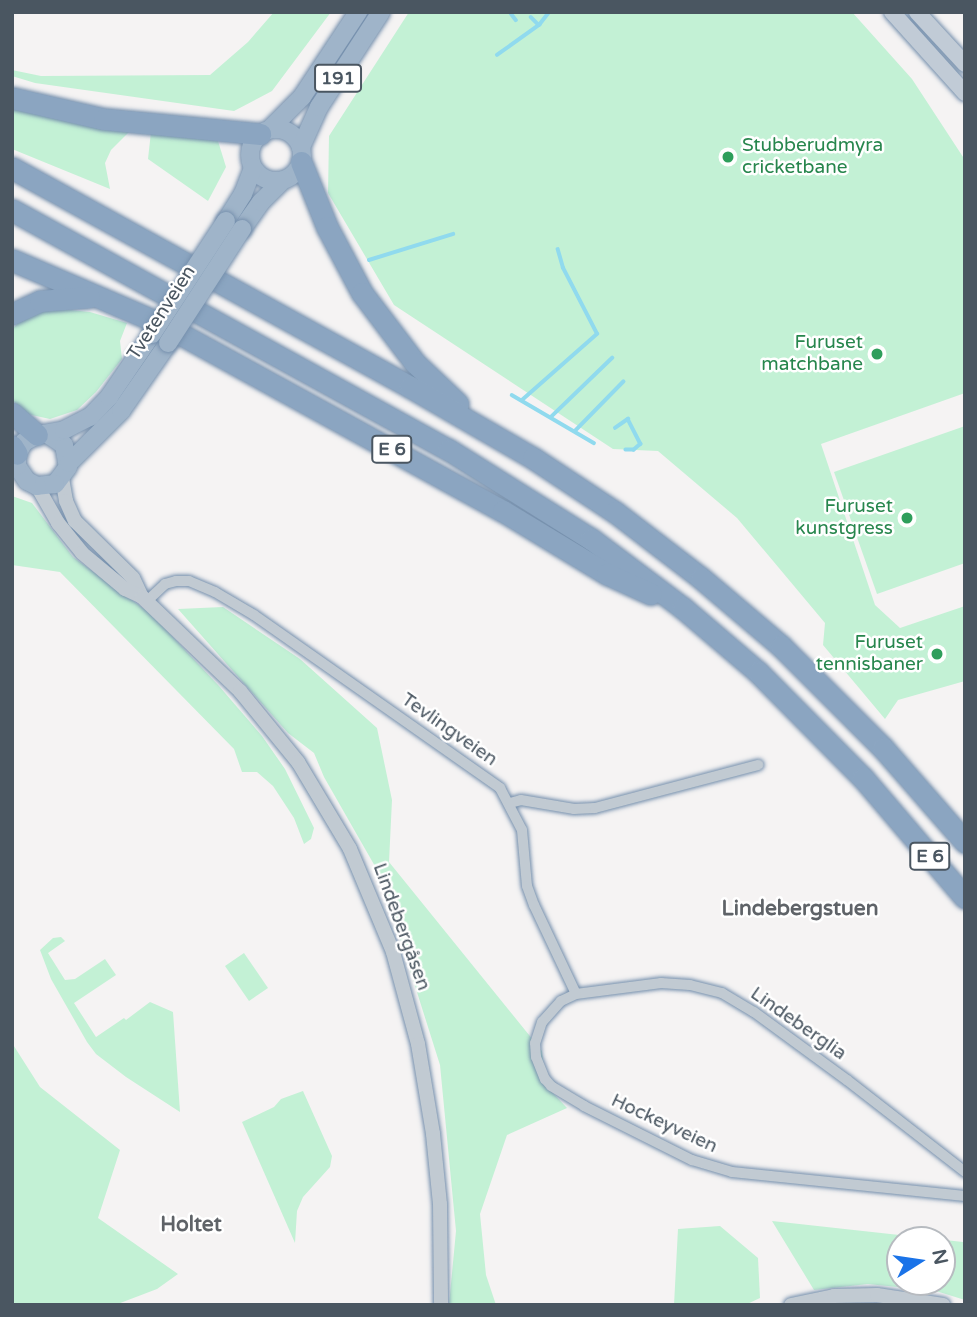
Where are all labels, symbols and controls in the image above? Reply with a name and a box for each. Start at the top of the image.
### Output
road number: 191 [314,64,362,92]
place label: Stubberudmyra cricketbane [742,135,883,179]
marker: Stubberudmyra cricketbane [720,149,736,165]
street label: Tvetenveien [123,262,201,364]
place label: Furuset matchbane [761,332,863,376]
marker: Furuset matchbane [869,346,885,362]
road number: E 6 [371,434,413,463]
place label: Furuset kunstgress [795,496,893,540]
marker: Furuset kunstgress [899,510,915,526]
place label: Furuset tennisbaner [816,632,923,676]
marker: Furuset tennisbaner [929,646,945,662]
street label: Tevlingveien [397,689,501,771]
road number: E 6 [909,842,951,870]
street label: Lindebergåsen [367,860,435,994]
district label: Lindebergstuen [722,896,878,922]
street label: Lindeberglia [746,983,850,1065]
street label: Hockeyveien [607,1089,721,1159]
district label: Holtet [160,1212,222,1238]
north arrow [886,1226,956,1296]
text: N [927,1247,952,1267]

